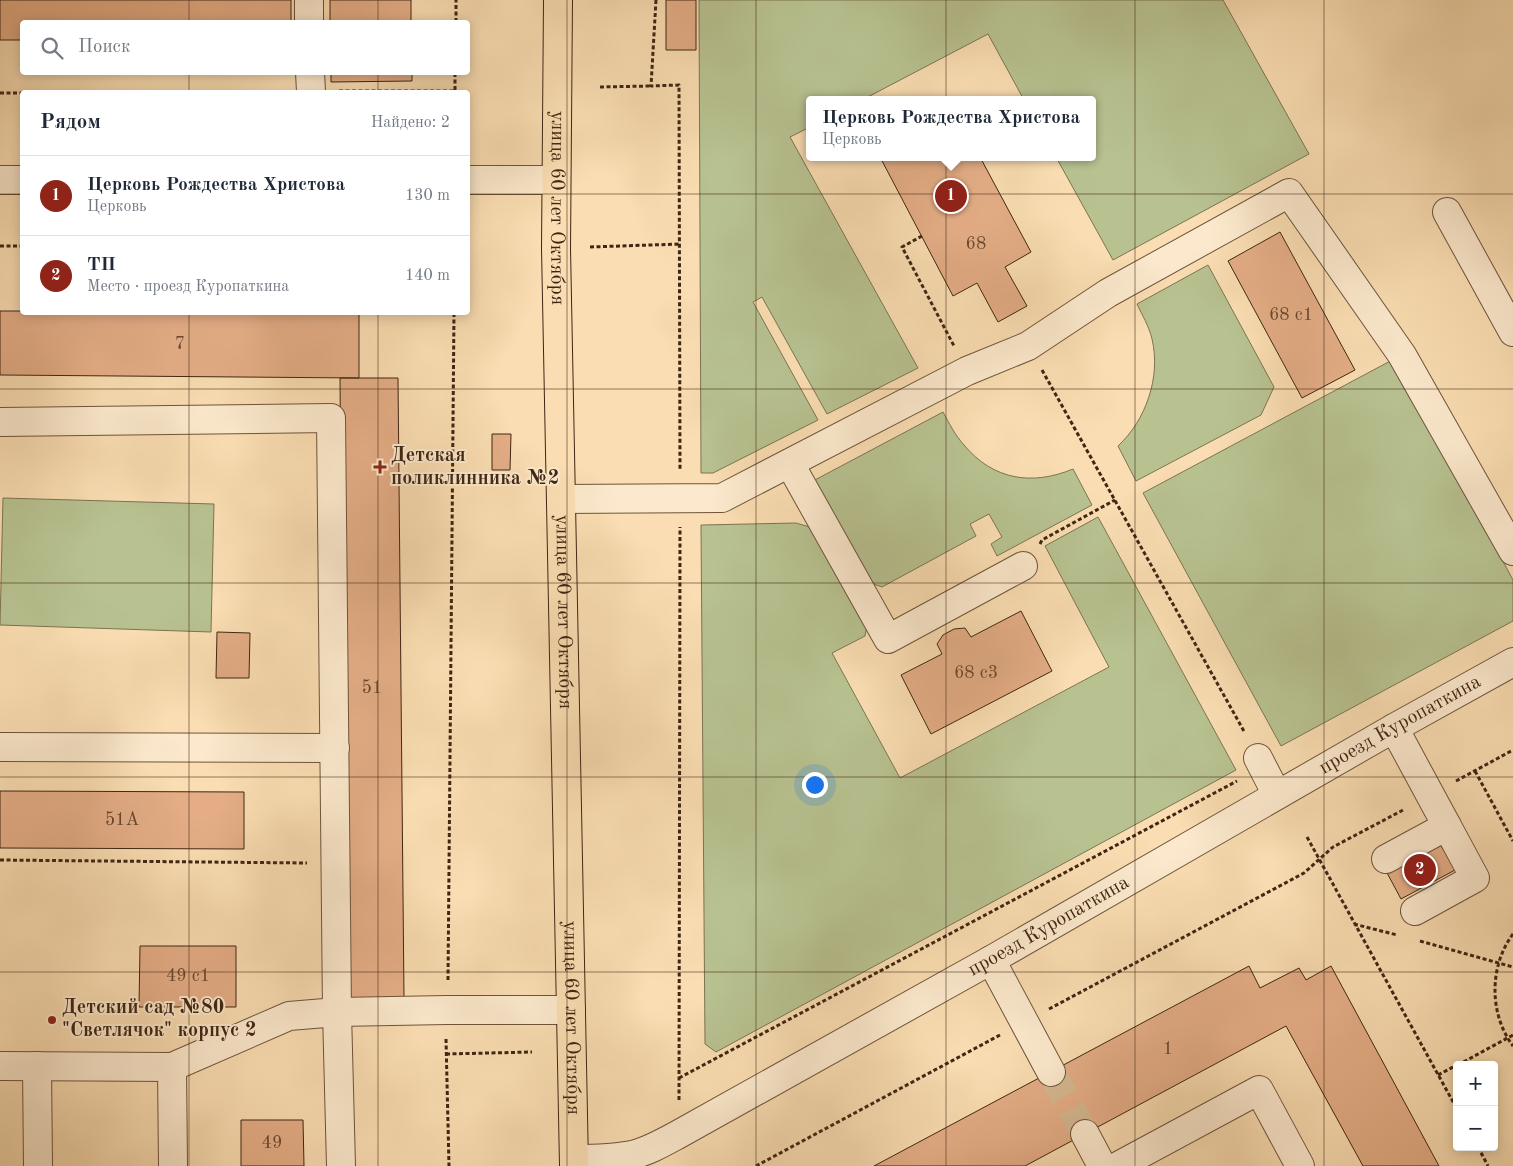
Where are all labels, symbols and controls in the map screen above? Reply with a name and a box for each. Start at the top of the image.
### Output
search box [20,20,470,75]
icon: search [38,34,66,62]
text: Поиск [78,38,130,57]
popup [806,96,1096,161]
text: Церковь Рождества Христова [822,109,1080,128]
street label: улица 60 лет Октября [546,111,567,305]
text: Рядом [40,112,101,133]
text: Найдено: 2 [371,115,450,131]
text: Церковь [822,132,882,148]
text: Церковь Рождества Христова [87,176,345,195]
pin: 1 [935,177,967,215]
text: 1 [51,188,61,204]
text: 130 m [405,188,450,204]
text: Церковь [87,199,147,215]
house number: 68 [966,235,986,253]
text: ТП [87,256,116,275]
text: 2 [51,268,61,284]
text: 140 m [405,268,450,284]
text: Место · проезд Куропаткина [87,279,289,295]
house number: 68 с1 [1269,306,1313,324]
house number: 7 [175,335,185,353]
place label: Детская поликлинника №2 [391,446,559,489]
marker: Детская поликлинника №2 [373,460,387,474]
street label: улица 60 лет Октября [551,514,575,709]
house number: 68 с3 [954,664,998,682]
street label: проезд Куропаткина [1316,672,1485,779]
house number: 51 [362,679,382,697]
your location [802,772,828,798]
house number: 51А [105,811,140,829]
pin: 2 [1404,851,1436,889]
street label: проезд Куропаткина [965,872,1133,980]
street label: улица 60 лет Октября [559,920,583,1115]
house number: 49 с1 [166,967,210,985]
place label: Детский сад №80 "Светлячок" корпус 2 [62,998,257,1041]
marker: Детский сад №80 "Светлячок" корпус 2 [46,1014,58,1026]
house number: 1 [1163,1040,1173,1058]
map controls [1453,1061,1498,1151]
button: + [1453,1061,1498,1106]
button: − [1453,1106,1498,1151]
house number: 49 [262,1134,282,1152]

